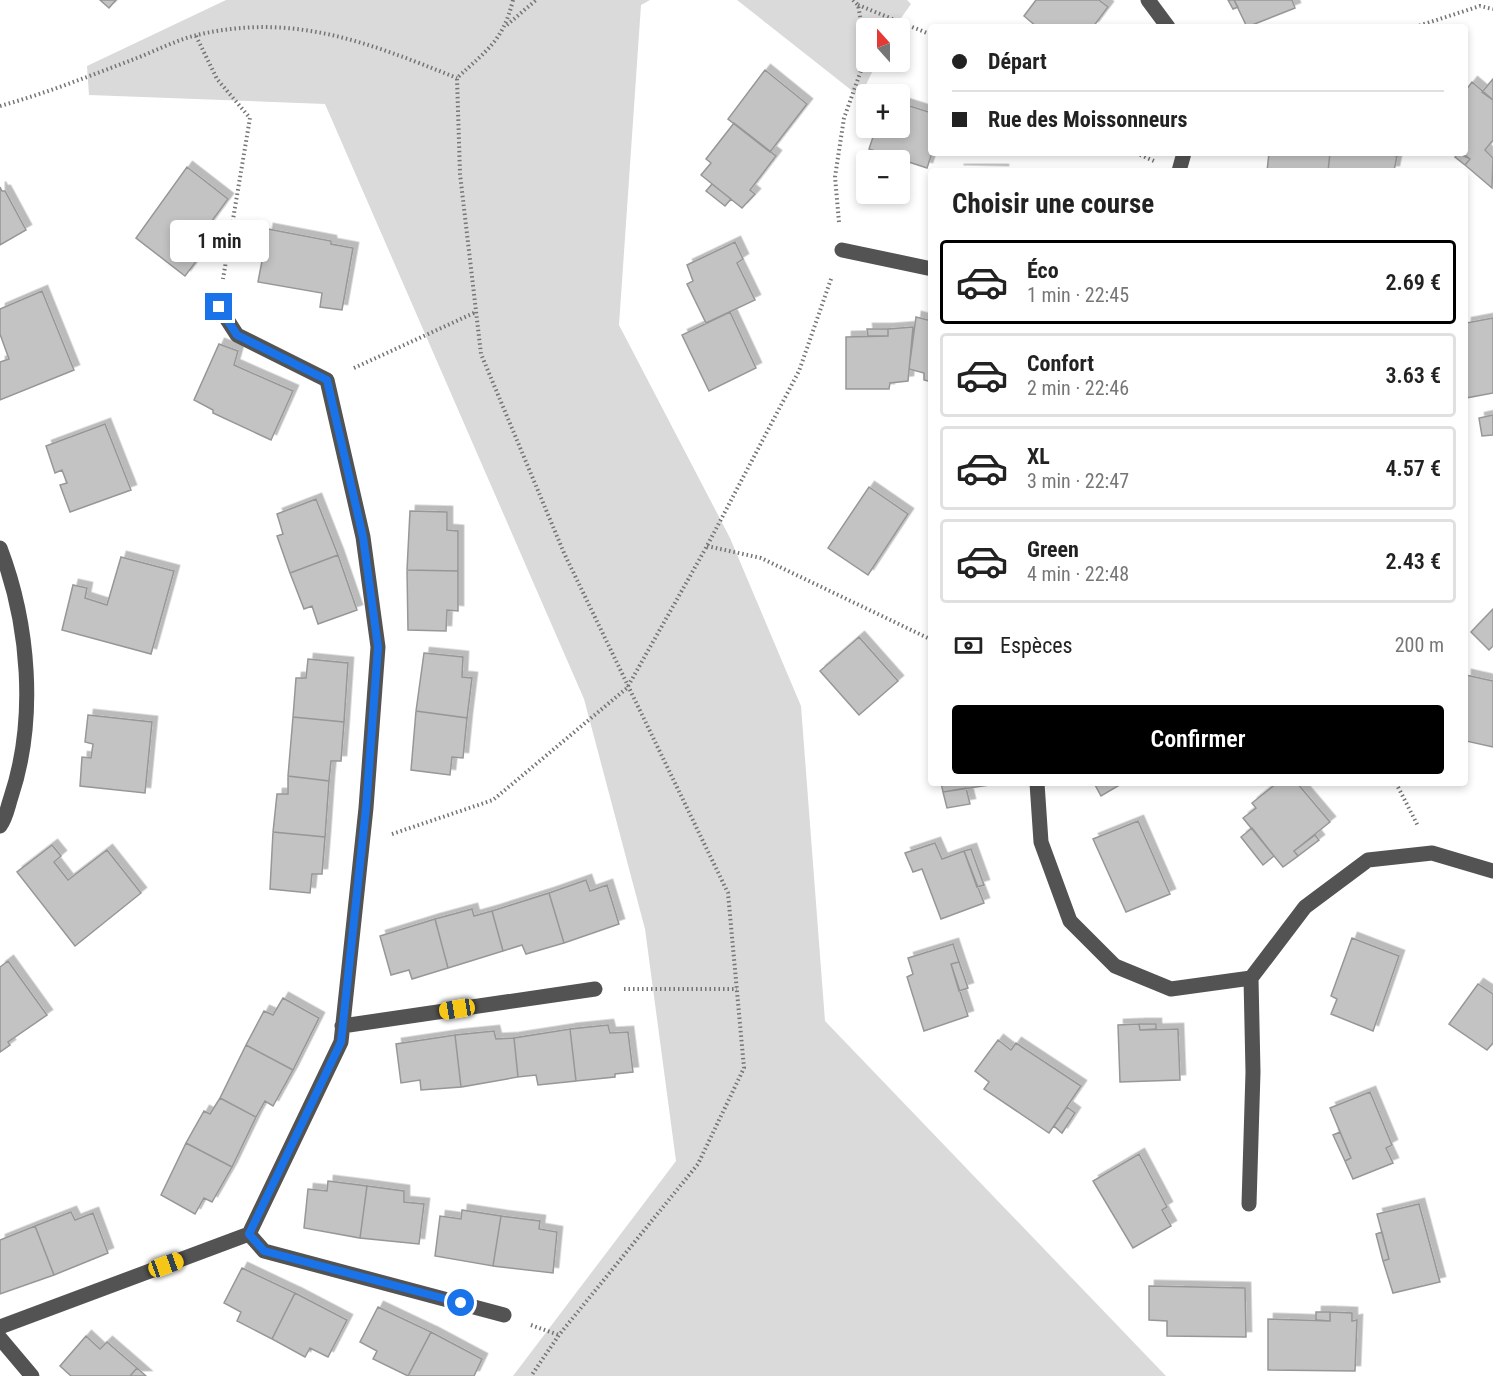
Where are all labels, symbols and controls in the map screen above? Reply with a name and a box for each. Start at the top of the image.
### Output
north arrow [856,18,910,72]
map controls [856,18,910,204]
text: Départ [988,49,1047,74]
button: + [856,84,910,138]
text: Rue des Moissonneurs [988,107,1187,132]
button: − [856,150,910,204]
text: Choisir une course [952,188,1154,220]
callout: 1 min [170,220,268,262]
text: 1 min [197,229,242,253]
icon: car [955,255,1009,309]
text: Éco [1027,258,1059,283]
text: 2.69 € [1385,270,1441,295]
text: 1 min · 22:45 [1027,283,1129,307]
route end [205,293,232,320]
icon: car [955,348,1009,402]
text: Confort [1027,351,1094,376]
text: 3.63 € [1385,363,1441,388]
text: 2 min · 22:46 [1027,376,1129,400]
icon: car [955,441,1009,495]
text: XL [1027,444,1050,469]
text: 4.57 € [1385,456,1441,481]
text: 3 min · 22:47 [1027,469,1129,493]
icon: car [955,534,1009,588]
text: Green [1027,537,1079,562]
text: 2.43 € [1385,549,1441,574]
text: 4 min · 22:48 [1027,562,1129,586]
icon: cash [952,629,985,662]
text: Espèces [1000,633,1073,658]
text: 200 m [1395,633,1444,657]
button: Confirmer [952,705,1444,774]
car [438,997,476,1021]
car [146,1250,186,1280]
route start [447,1289,474,1316]

